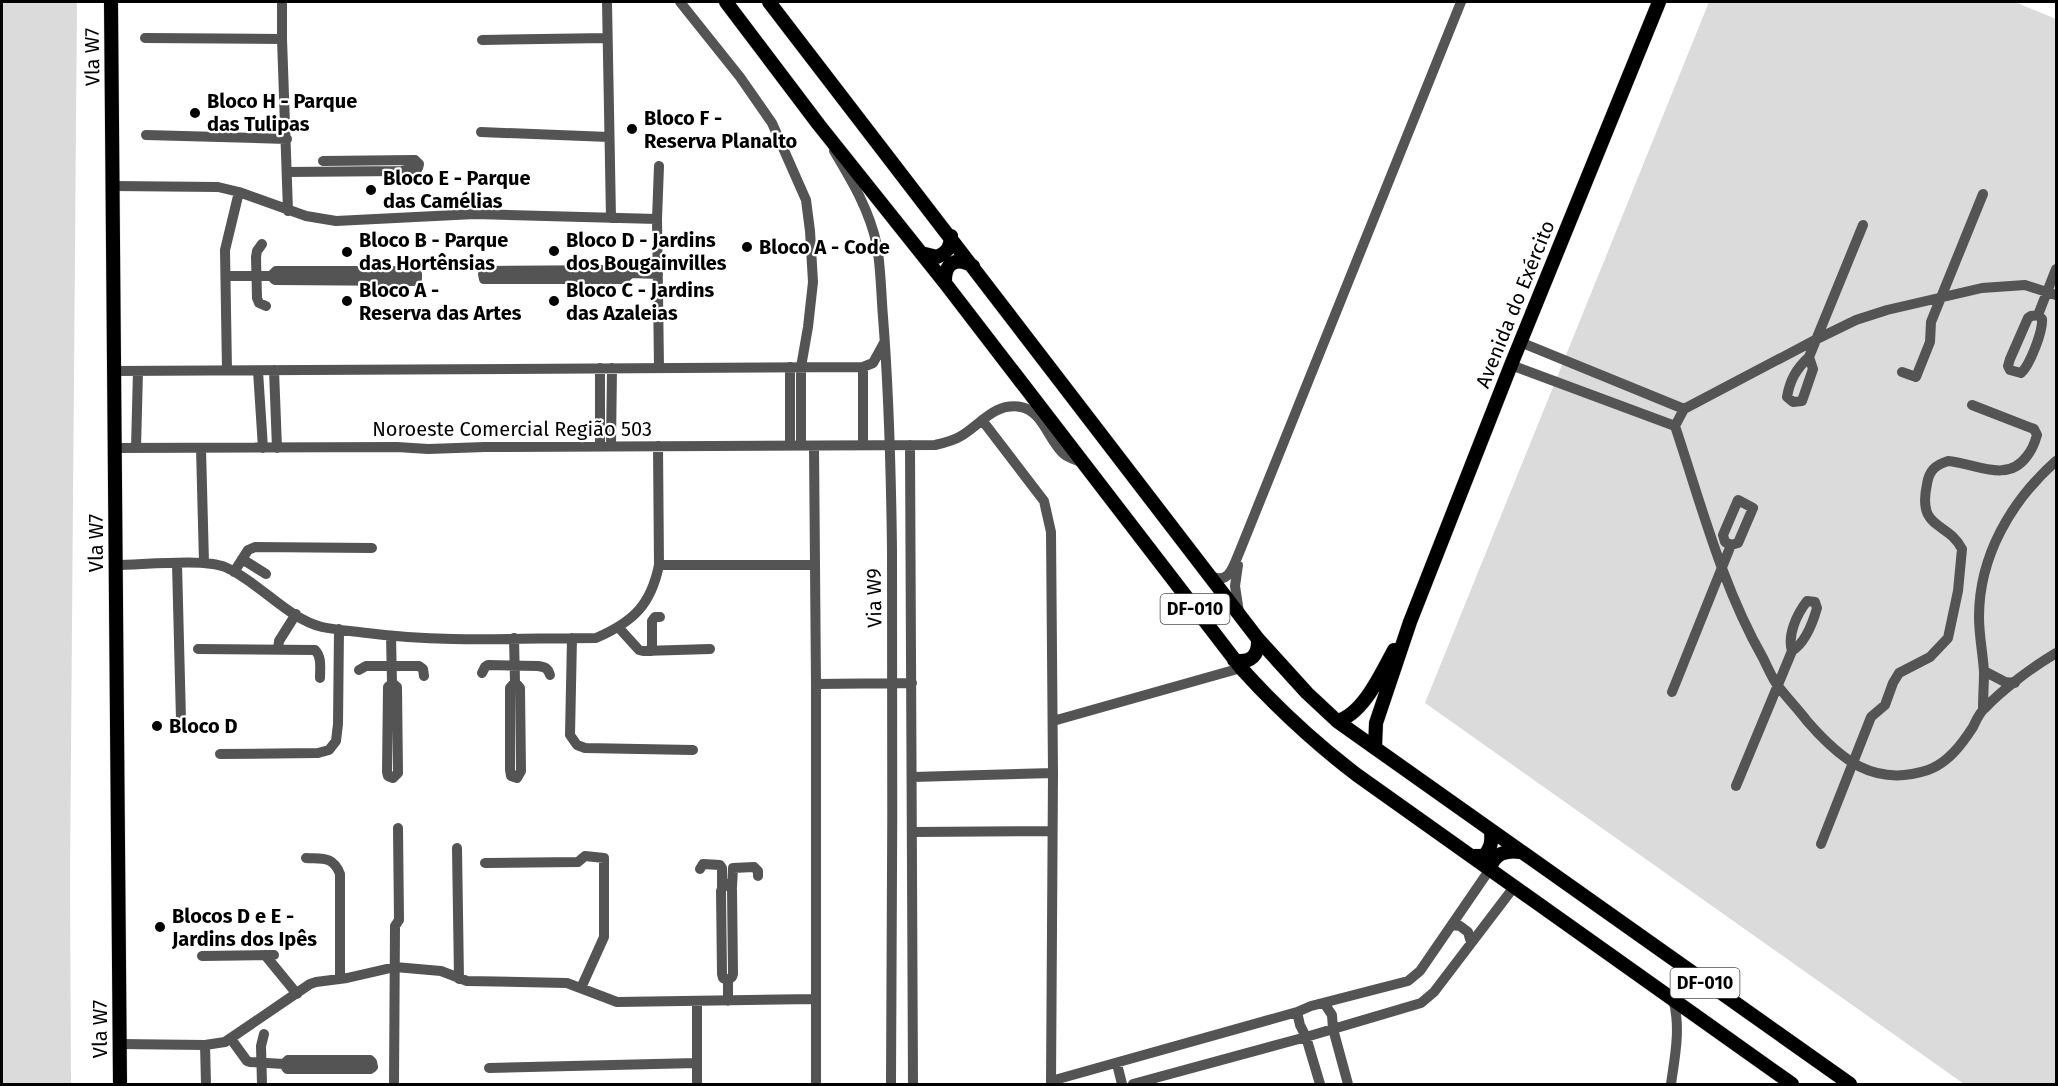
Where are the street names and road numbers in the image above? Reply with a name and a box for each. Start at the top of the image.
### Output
street label: Vla W7 [79,27,105,86]
street label: Avenida do Exército [1470,217,1560,391]
street label: Noroeste Comercial Região 503 [372,417,652,441]
street label: Vla W7 [84,514,108,572]
street label: Via W9 [861,568,887,628]
road number: DF-010 [1160,594,1230,624]
road number: DF-010 [1670,968,1740,998]
street label: Vla W7 [88,1000,112,1058]

